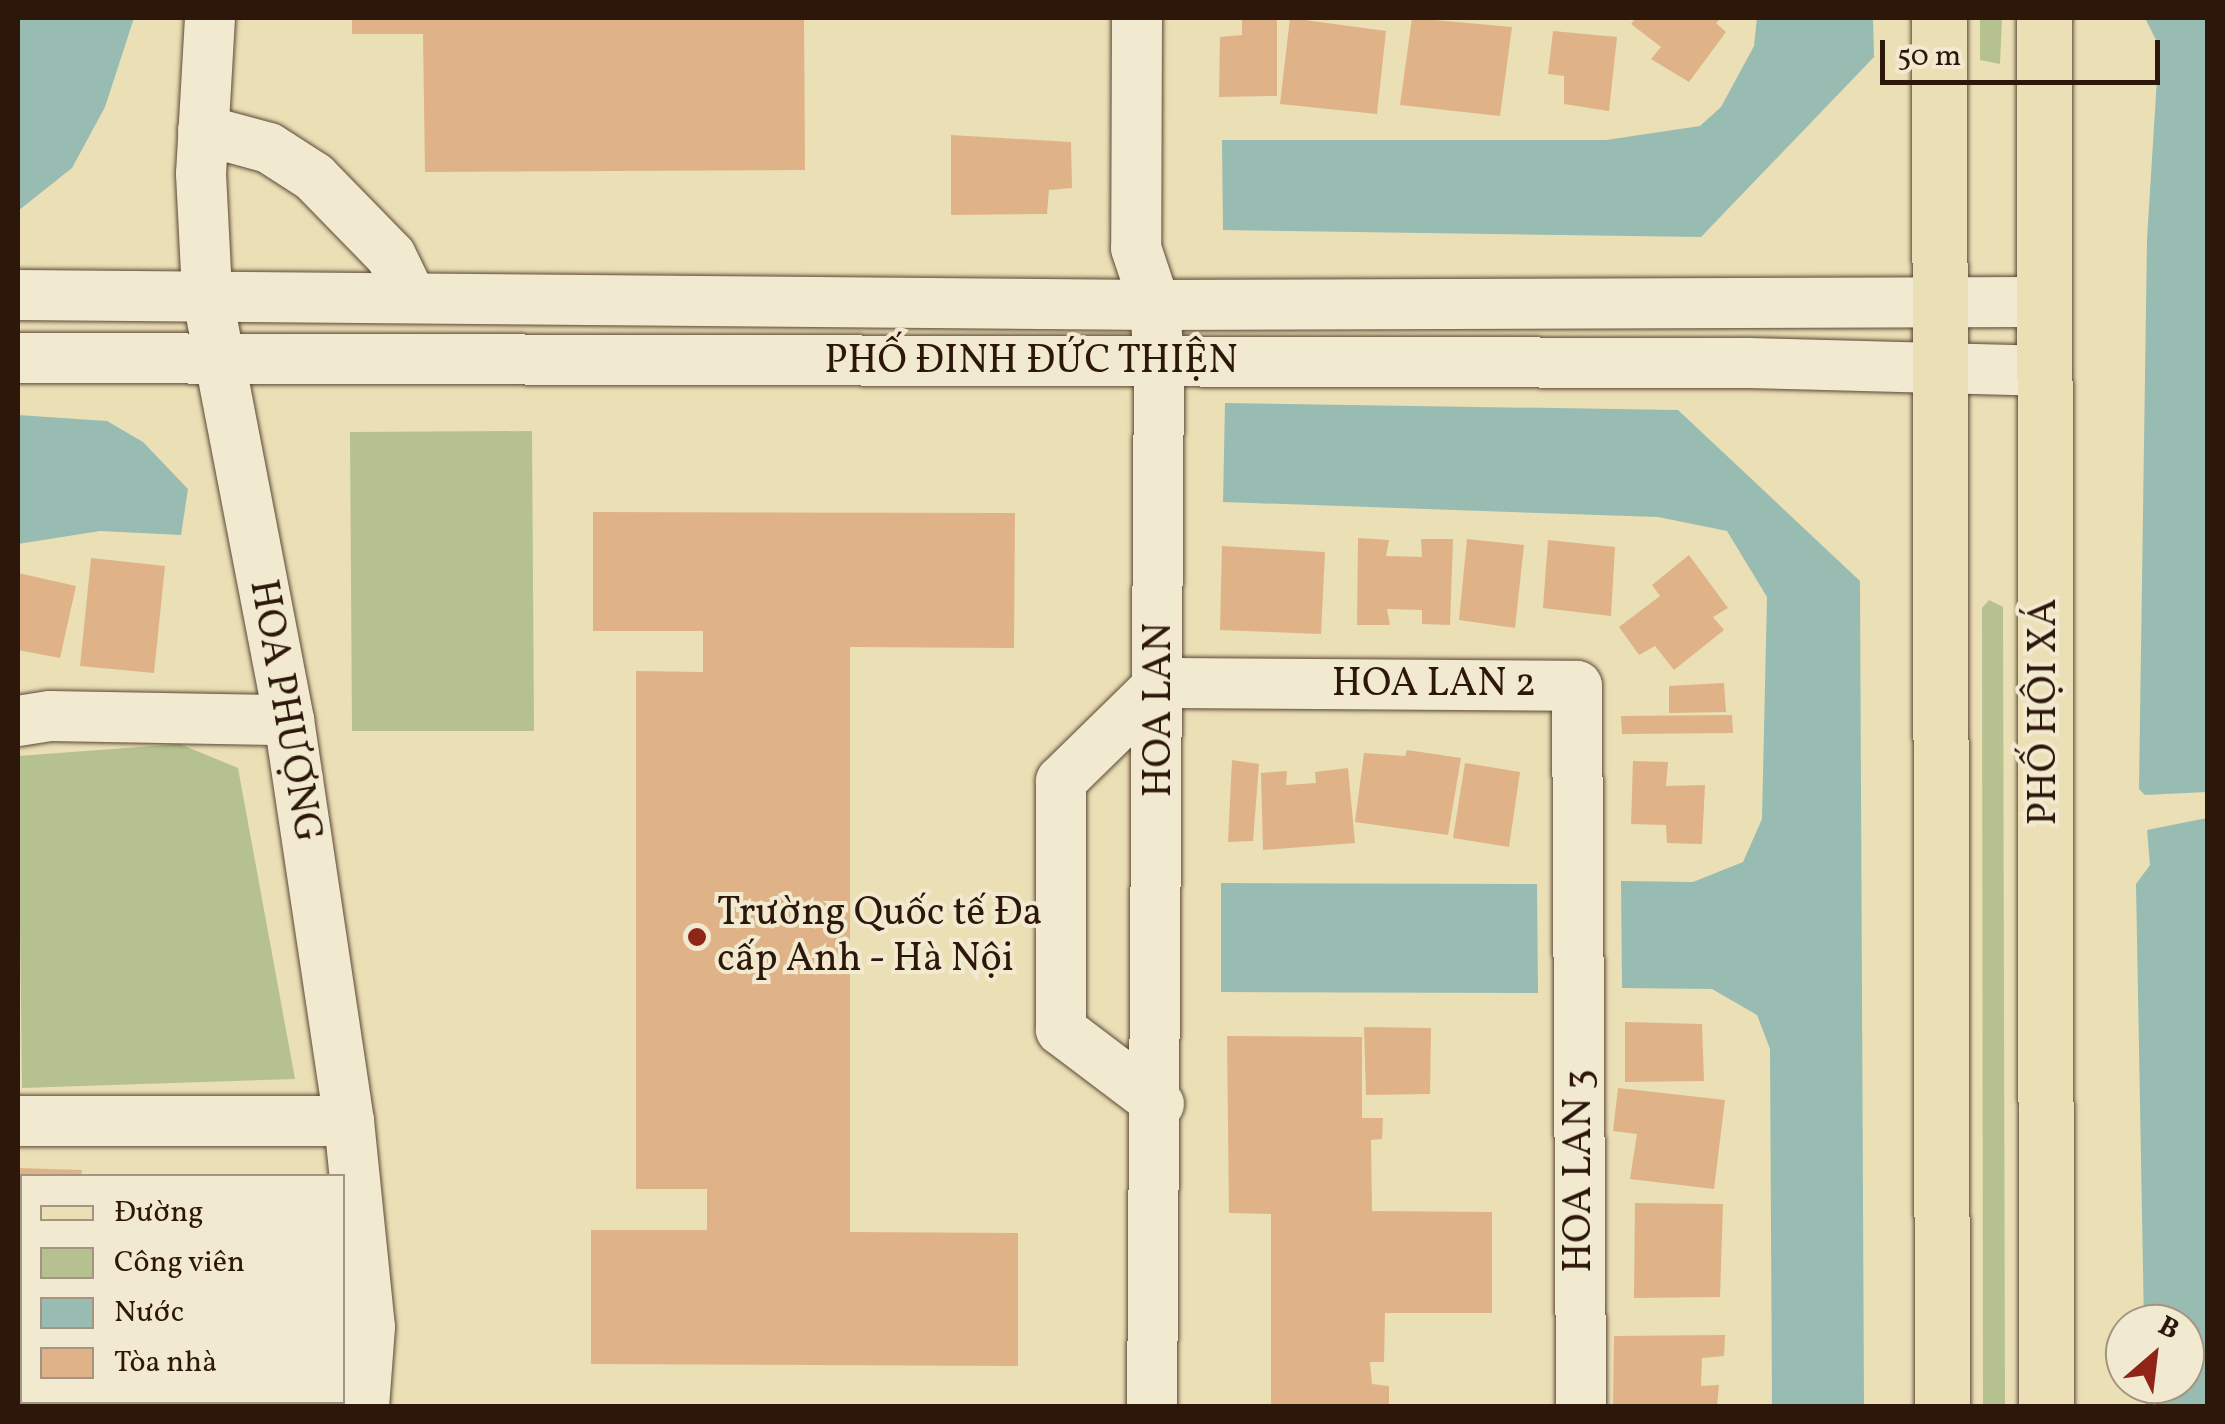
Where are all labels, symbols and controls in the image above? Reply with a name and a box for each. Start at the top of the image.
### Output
scale bar [1885,20,2165,82]
text: 50 m [1897,36,1961,78]
street label: PHỐ ĐINH ĐỨC THIỆN [824,338,1238,386]
street label: HOA PHƯỢNG [237,576,331,846]
street label: PHỐ HỘI XÁ [2021,599,2069,825]
street label: HOA LAN [1136,623,1184,797]
street label: HOA LAN 2 [1332,661,1536,709]
place label: Trường Quốc tế Đa cấp Anh - Hà Nội [717,890,1042,984]
marker: Trường Quốc tế Đa cấp Anh - Hà Nội [686,926,708,948]
street label: HOA LAN 3 [1556,1069,1604,1273]
legend [20,1174,345,1404]
text: Đường [114,1192,204,1234]
text: Công viên [114,1242,245,1284]
text: Nước [114,1292,184,1334]
north arrow [2105,1304,2205,1404]
text: B [2151,1307,2186,1350]
text: Tòa nhà [114,1342,217,1384]

